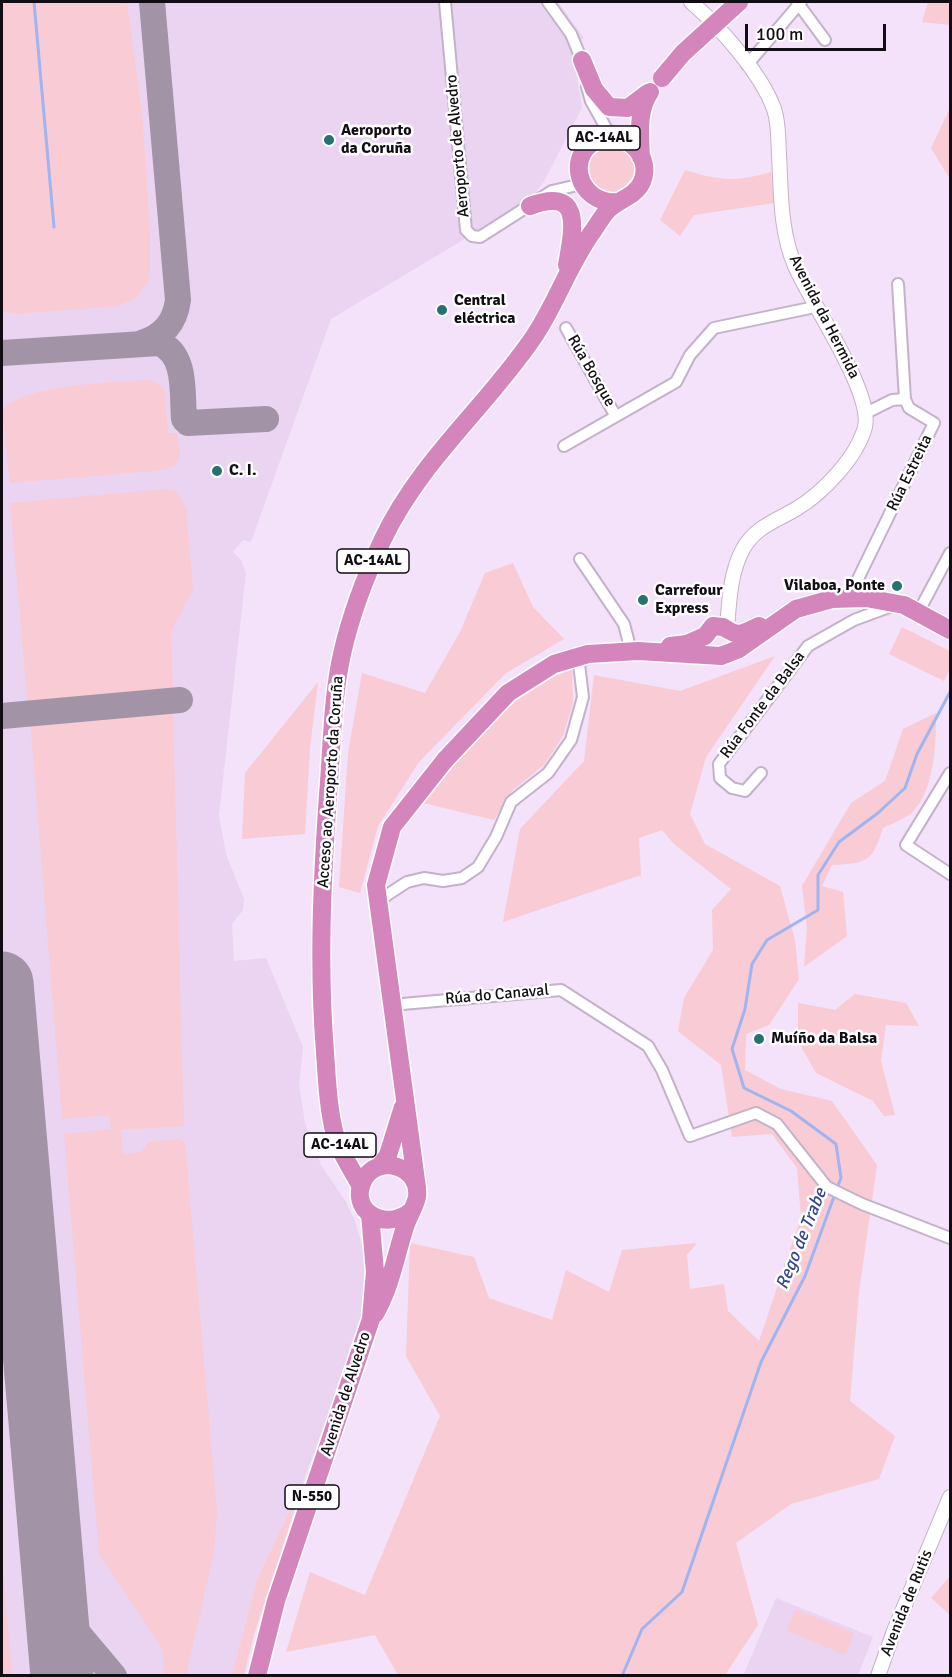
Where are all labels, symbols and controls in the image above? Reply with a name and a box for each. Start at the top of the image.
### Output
scale bar [748,12,889,50]
text: 100 m [756,23,803,45]
street label: Aeroporto de Alvedro [442,74,474,218]
place label: Aeroporto da Coruña [341,121,412,159]
road number: AC-14AL [568,126,640,150]
marker: Aeroporto da Coruña [322,133,336,147]
street label: Avenida da Hermida [785,252,863,382]
place label: Central eléctrica [454,291,516,329]
marker: Central eléctrica [435,303,449,317]
street label: Rúa Bosque [563,332,619,410]
street label: Rúa Estreita [883,432,937,514]
place label: C. I. [229,461,256,481]
marker: C. I. [210,464,224,478]
road number: AC-14AL [337,549,409,573]
place label: Vilaboa, Ponte [784,576,885,596]
marker: Vilaboa, Ponte [890,579,904,593]
place label: Carrefour Express [655,581,723,619]
marker: Carrefour Express [636,593,650,607]
street label: Rúa Fonte da Balsa [716,648,810,762]
street label: Acceso ao Aeroporto da Coruña [314,675,348,889]
street label: Rúa do Canaval [444,981,550,1009]
place label: Muíño da Balsa [771,1029,877,1049]
marker: Muíño da Balsa [752,1032,766,1046]
road number: AC-14AL [304,1133,376,1157]
water label: Rego de Trabe [772,1185,832,1293]
street label: Avenida de Alvedro [317,1329,375,1459]
road number: N-550 [285,1485,339,1509]
street label: Avenida de Rutis [877,1547,937,1659]

